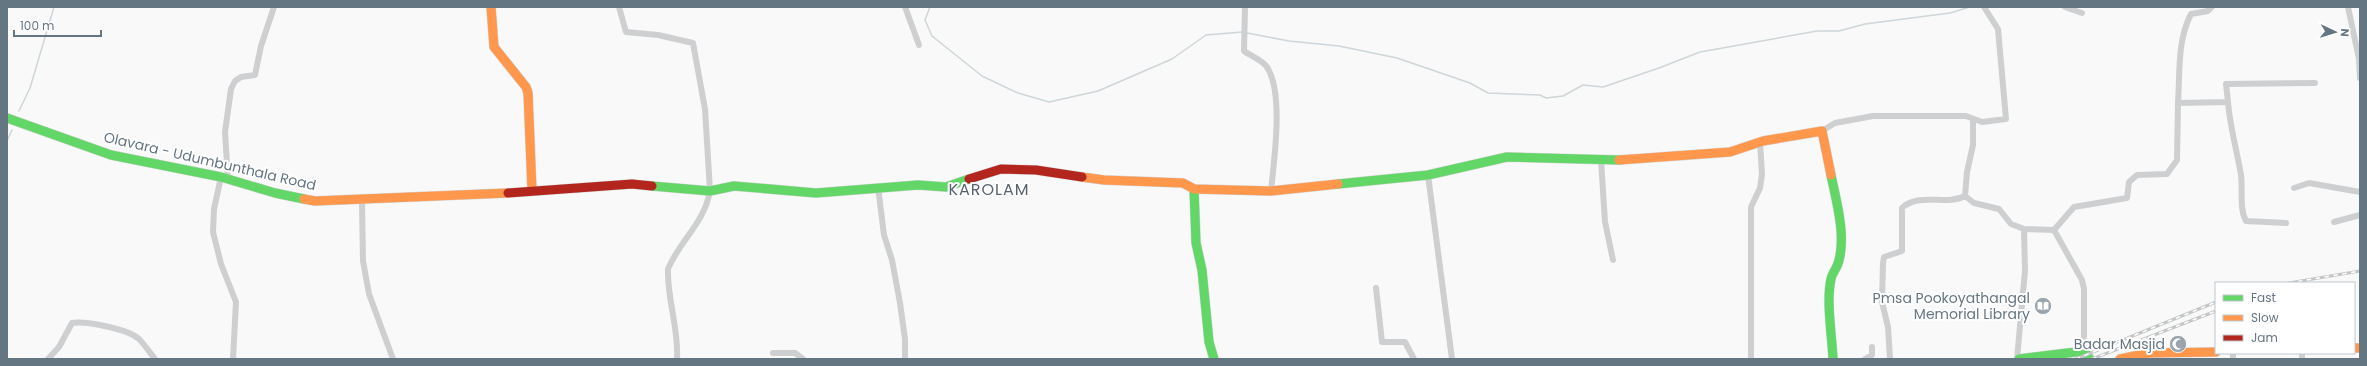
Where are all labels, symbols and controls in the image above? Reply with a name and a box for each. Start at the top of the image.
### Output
scale bar [14,12,101,38]
north arrow [2315,12,2355,52]
text: 100 m [20,17,54,34]
text: N [2337,28,2353,37]
street label: Olavara - Udumbunthala Road [102,127,318,195]
district label: KAROLAM [948,178,1030,201]
legend [2215,282,2355,354]
place label: Pmsa Pookoyathangal Memorial Library [1873,288,2030,324]
text: Fast [2251,289,2276,306]
library icon: Pmsa Pookoyathangal Memorial Library [2033,296,2053,316]
text: Slow [2251,309,2279,326]
text: Jam [2251,329,2278,346]
place label: Badar Masjid [2074,334,2165,354]
mosque icon: Badar Masjid [2168,334,2188,354]

